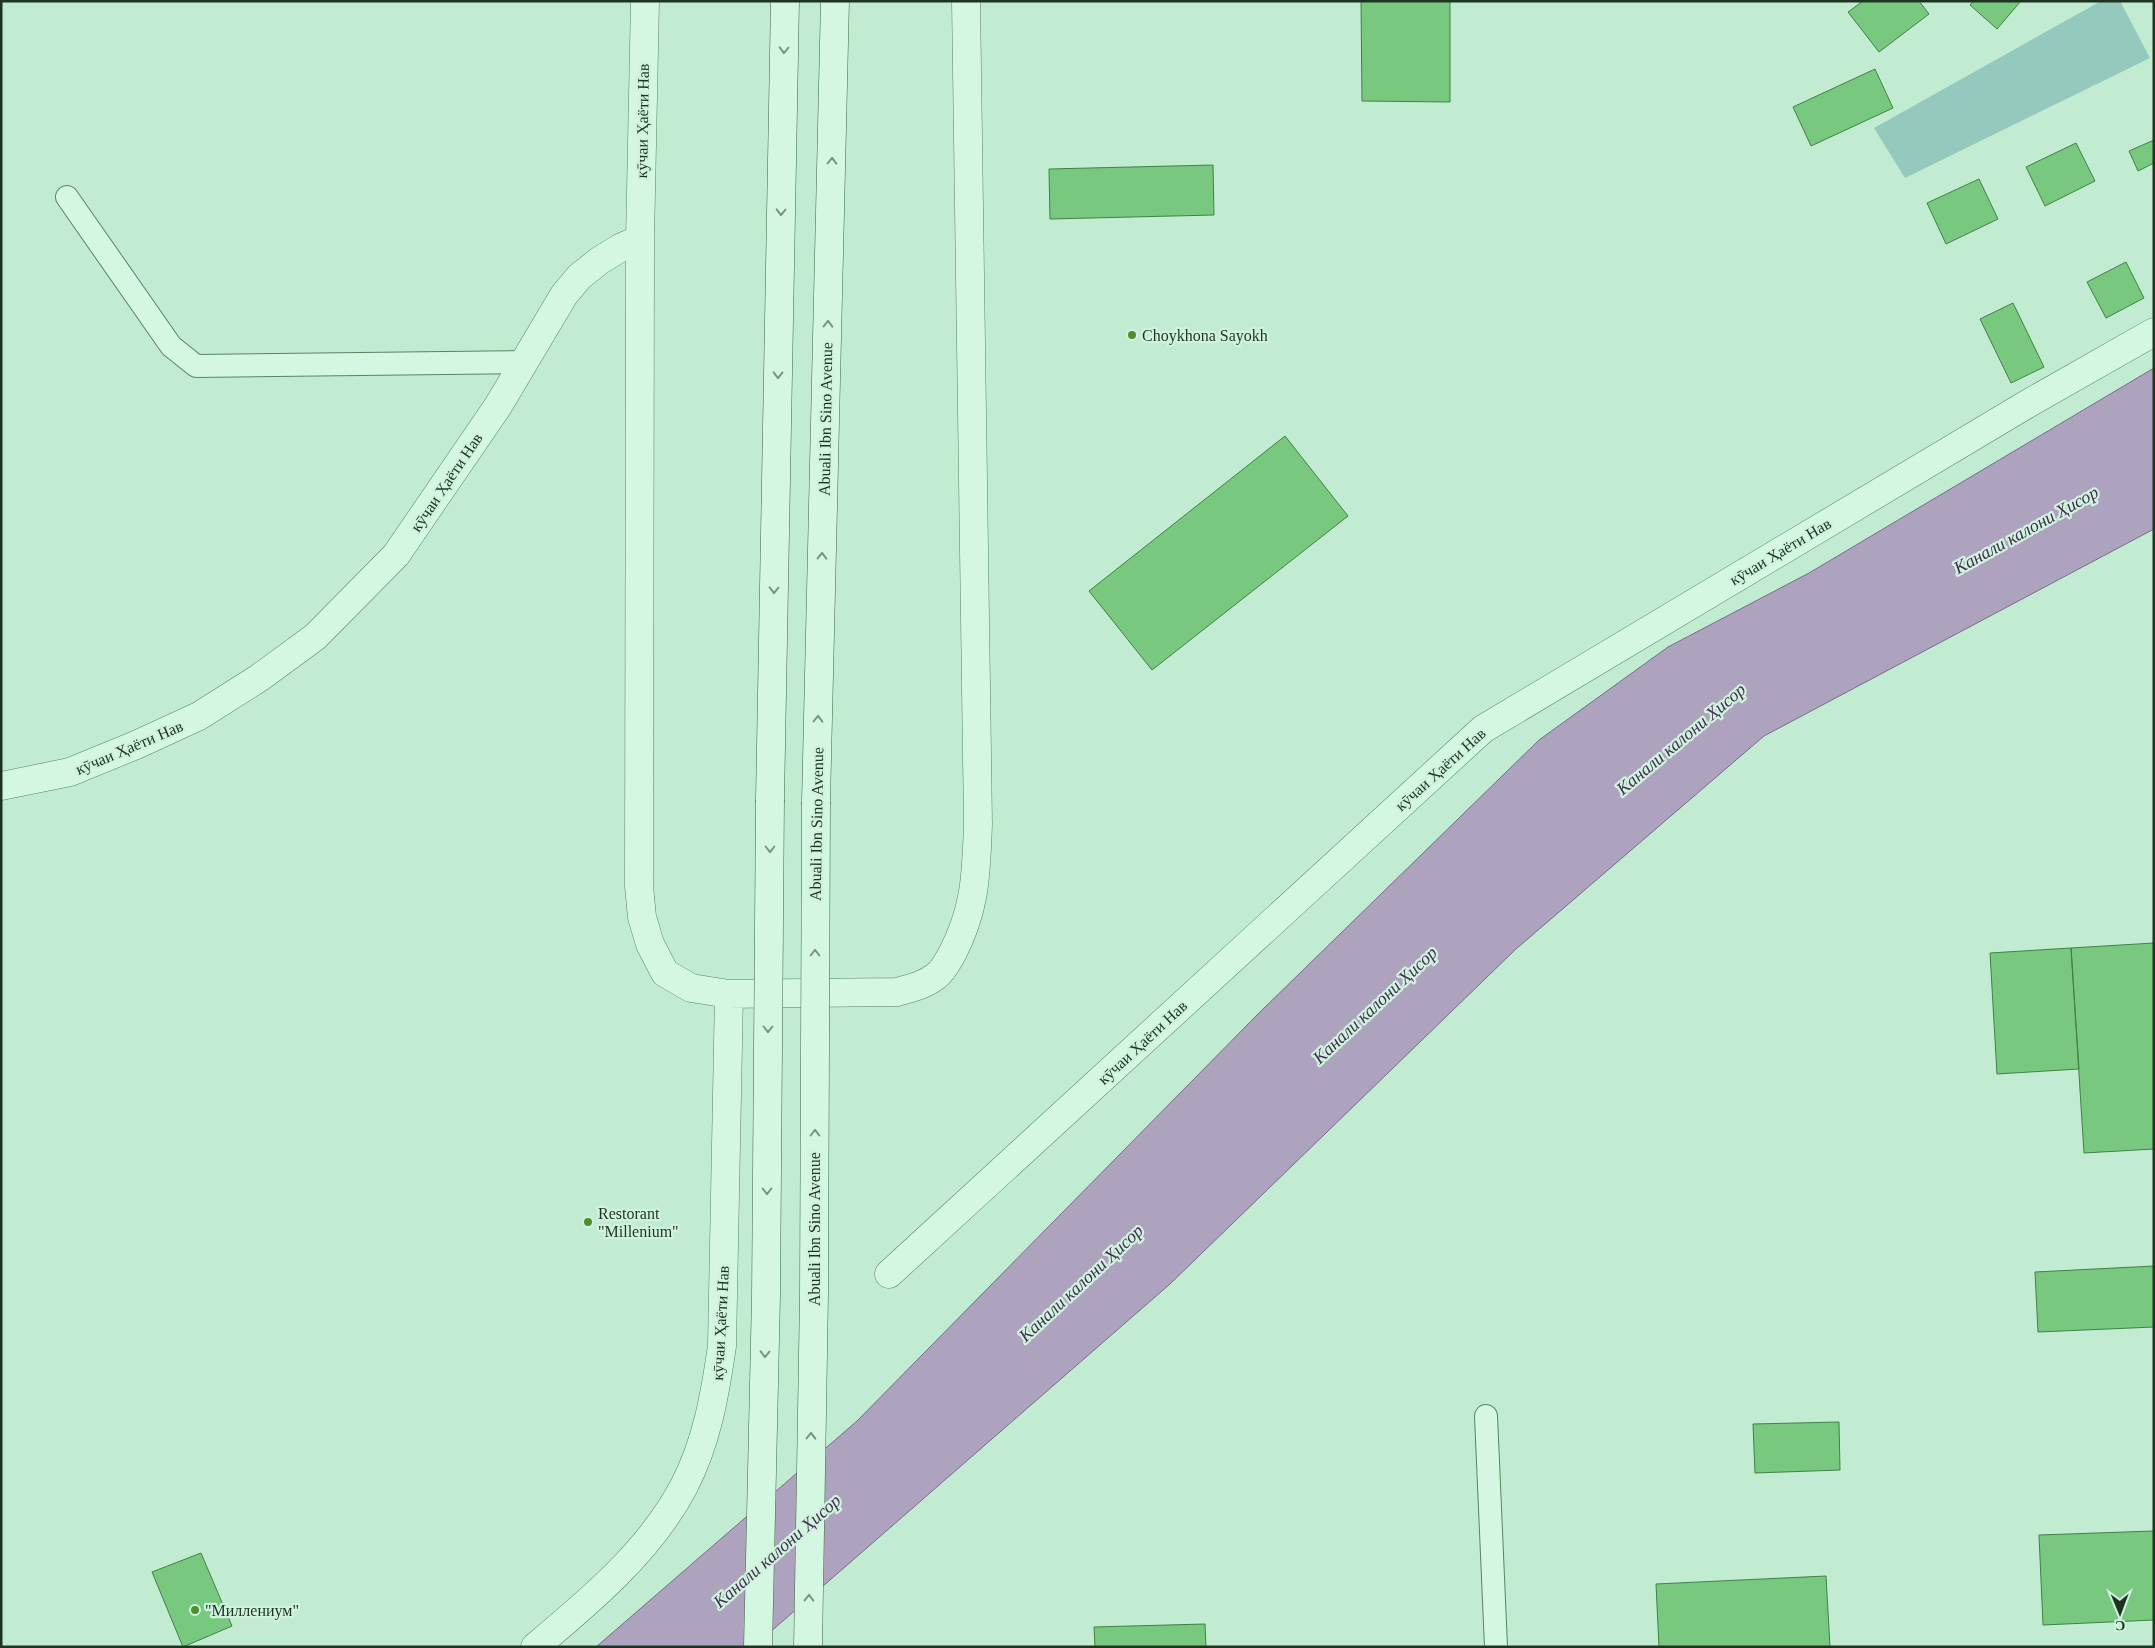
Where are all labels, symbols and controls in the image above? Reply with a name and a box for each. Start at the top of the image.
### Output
one-way arrow [779,46,790,54]
street label: кӯчаи Ҳаёти Нав [633,63,653,179]
one-way arrow [826,157,837,165]
one-way arrow [776,209,786,217]
one-way arrow [822,319,833,327]
place label: Choykhona Sayokh [1142,327,1268,345]
marker: Choykhona Sayokh [1126,329,1138,341]
street label: Abuali Ibn Sino Avenue [816,342,835,496]
one-way arrow [773,372,783,379]
street label: кӯчаи Ҳаёти Нав [407,429,487,535]
water label: Канали калони Ҳисор [1949,482,2102,579]
street label: кӯчаи Ҳаёти Нав [1727,514,1835,589]
one-way arrow [817,552,827,560]
one-way arrow [769,586,779,594]
water label: Канали калони Ҳисор [1612,679,1750,799]
one-way arrow [813,714,823,722]
street label: кӯчаи Ҳаёти Нав [73,717,186,779]
street label: кӯчаи Ҳаёти Нав [1392,724,1490,815]
street label: Abuali Ibn Sino Avenue [807,747,826,901]
one-way arrow [765,846,775,853]
water label: Канали калони Ҳисор [1308,942,1441,1068]
one-way arrow [810,949,820,956]
street label: кӯчаи Ҳаёти Нав [1094,997,1191,1089]
one-way arrow [763,1026,773,1033]
one-way arrow [810,1129,820,1136]
street label: Abuali Ibn Sino Avenue [806,1152,823,1306]
one-way arrow [762,1188,772,1196]
place label: Restorant "Millenium" [598,1205,679,1240]
marker: Restorant "Millenium" [582,1216,594,1228]
water label: Канали калони Ҳисор [1014,1220,1147,1346]
street label: кӯчаи Ҳаёти Нав [709,1265,733,1381]
one-way arrow [760,1350,770,1358]
one-way arrow [806,1431,817,1439]
water label: Канали калони Ҳисор [708,1490,845,1612]
north arrow [2095,1588,2145,1638]
one-way arrow [803,1594,814,1602]
place label: "Миллениум" [205,1602,299,1620]
marker: "Миллениум" [189,1604,201,1616]
text: С [2115,1618,2125,1633]

